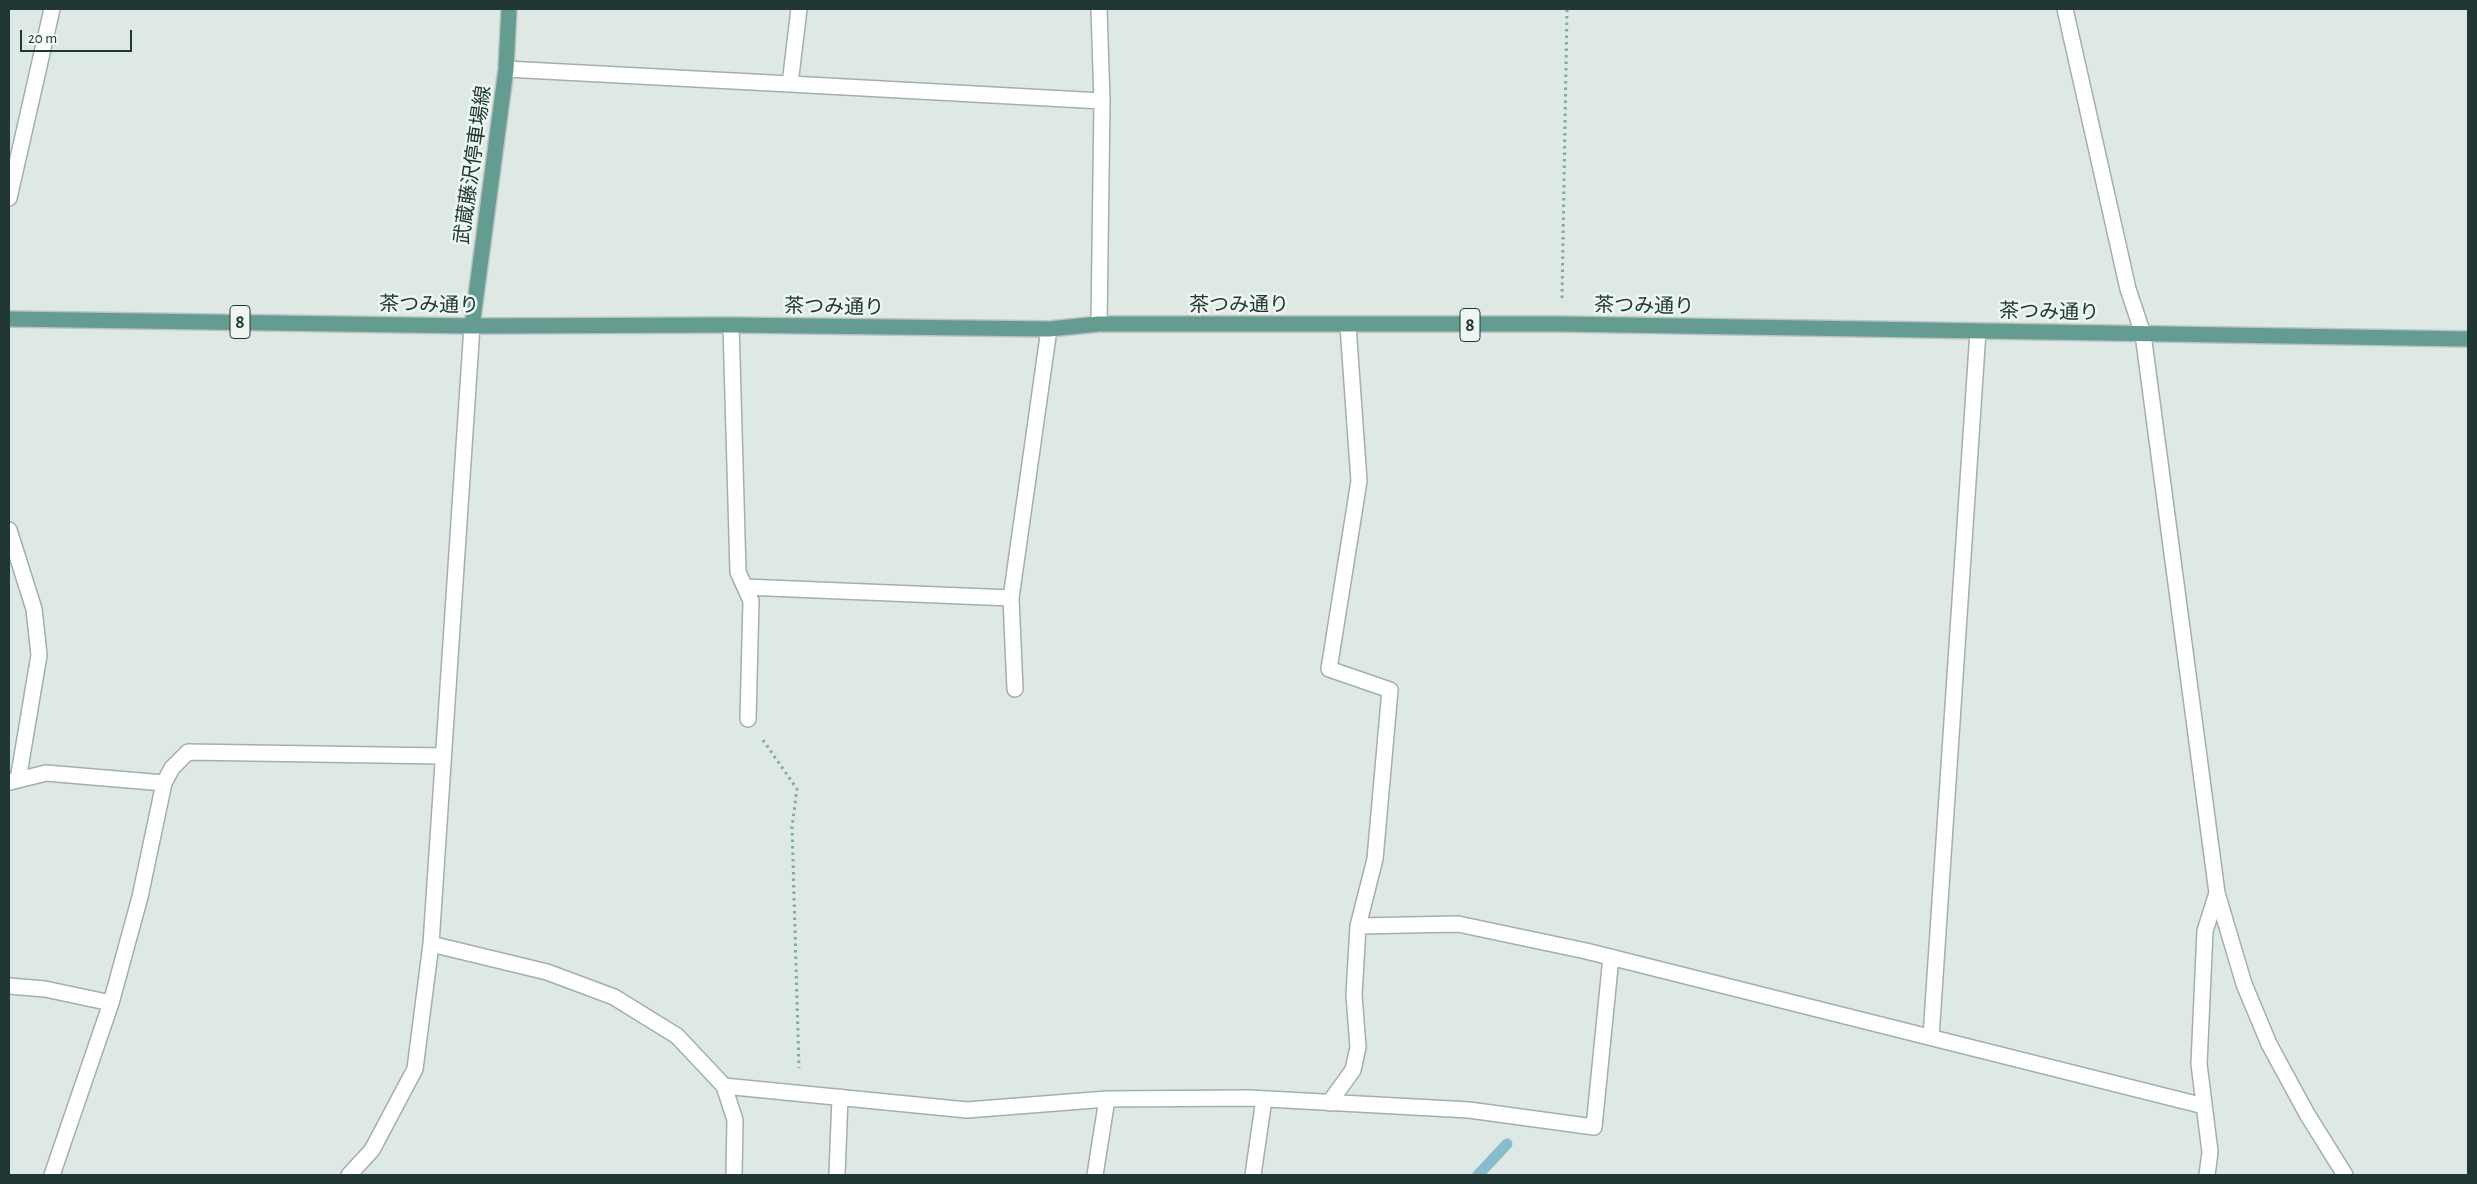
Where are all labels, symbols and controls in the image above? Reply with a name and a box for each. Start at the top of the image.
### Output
scale bar [22,20,135,52]
text: 20 m [28,31,57,46]
street label: 武蔵藤沢停車場線 [450,84,496,246]
street label: 茶つみ通り [379,292,479,318]
street label: 茶つみ通り [1189,293,1289,317]
street label: 茶つみ通り [1594,293,1694,319]
street label: 茶つみ通り [784,294,884,320]
street label: 茶つみ通り [1999,299,2099,325]
road number: 8 [230,306,250,338]
road number: 8 [1460,308,1480,342]

